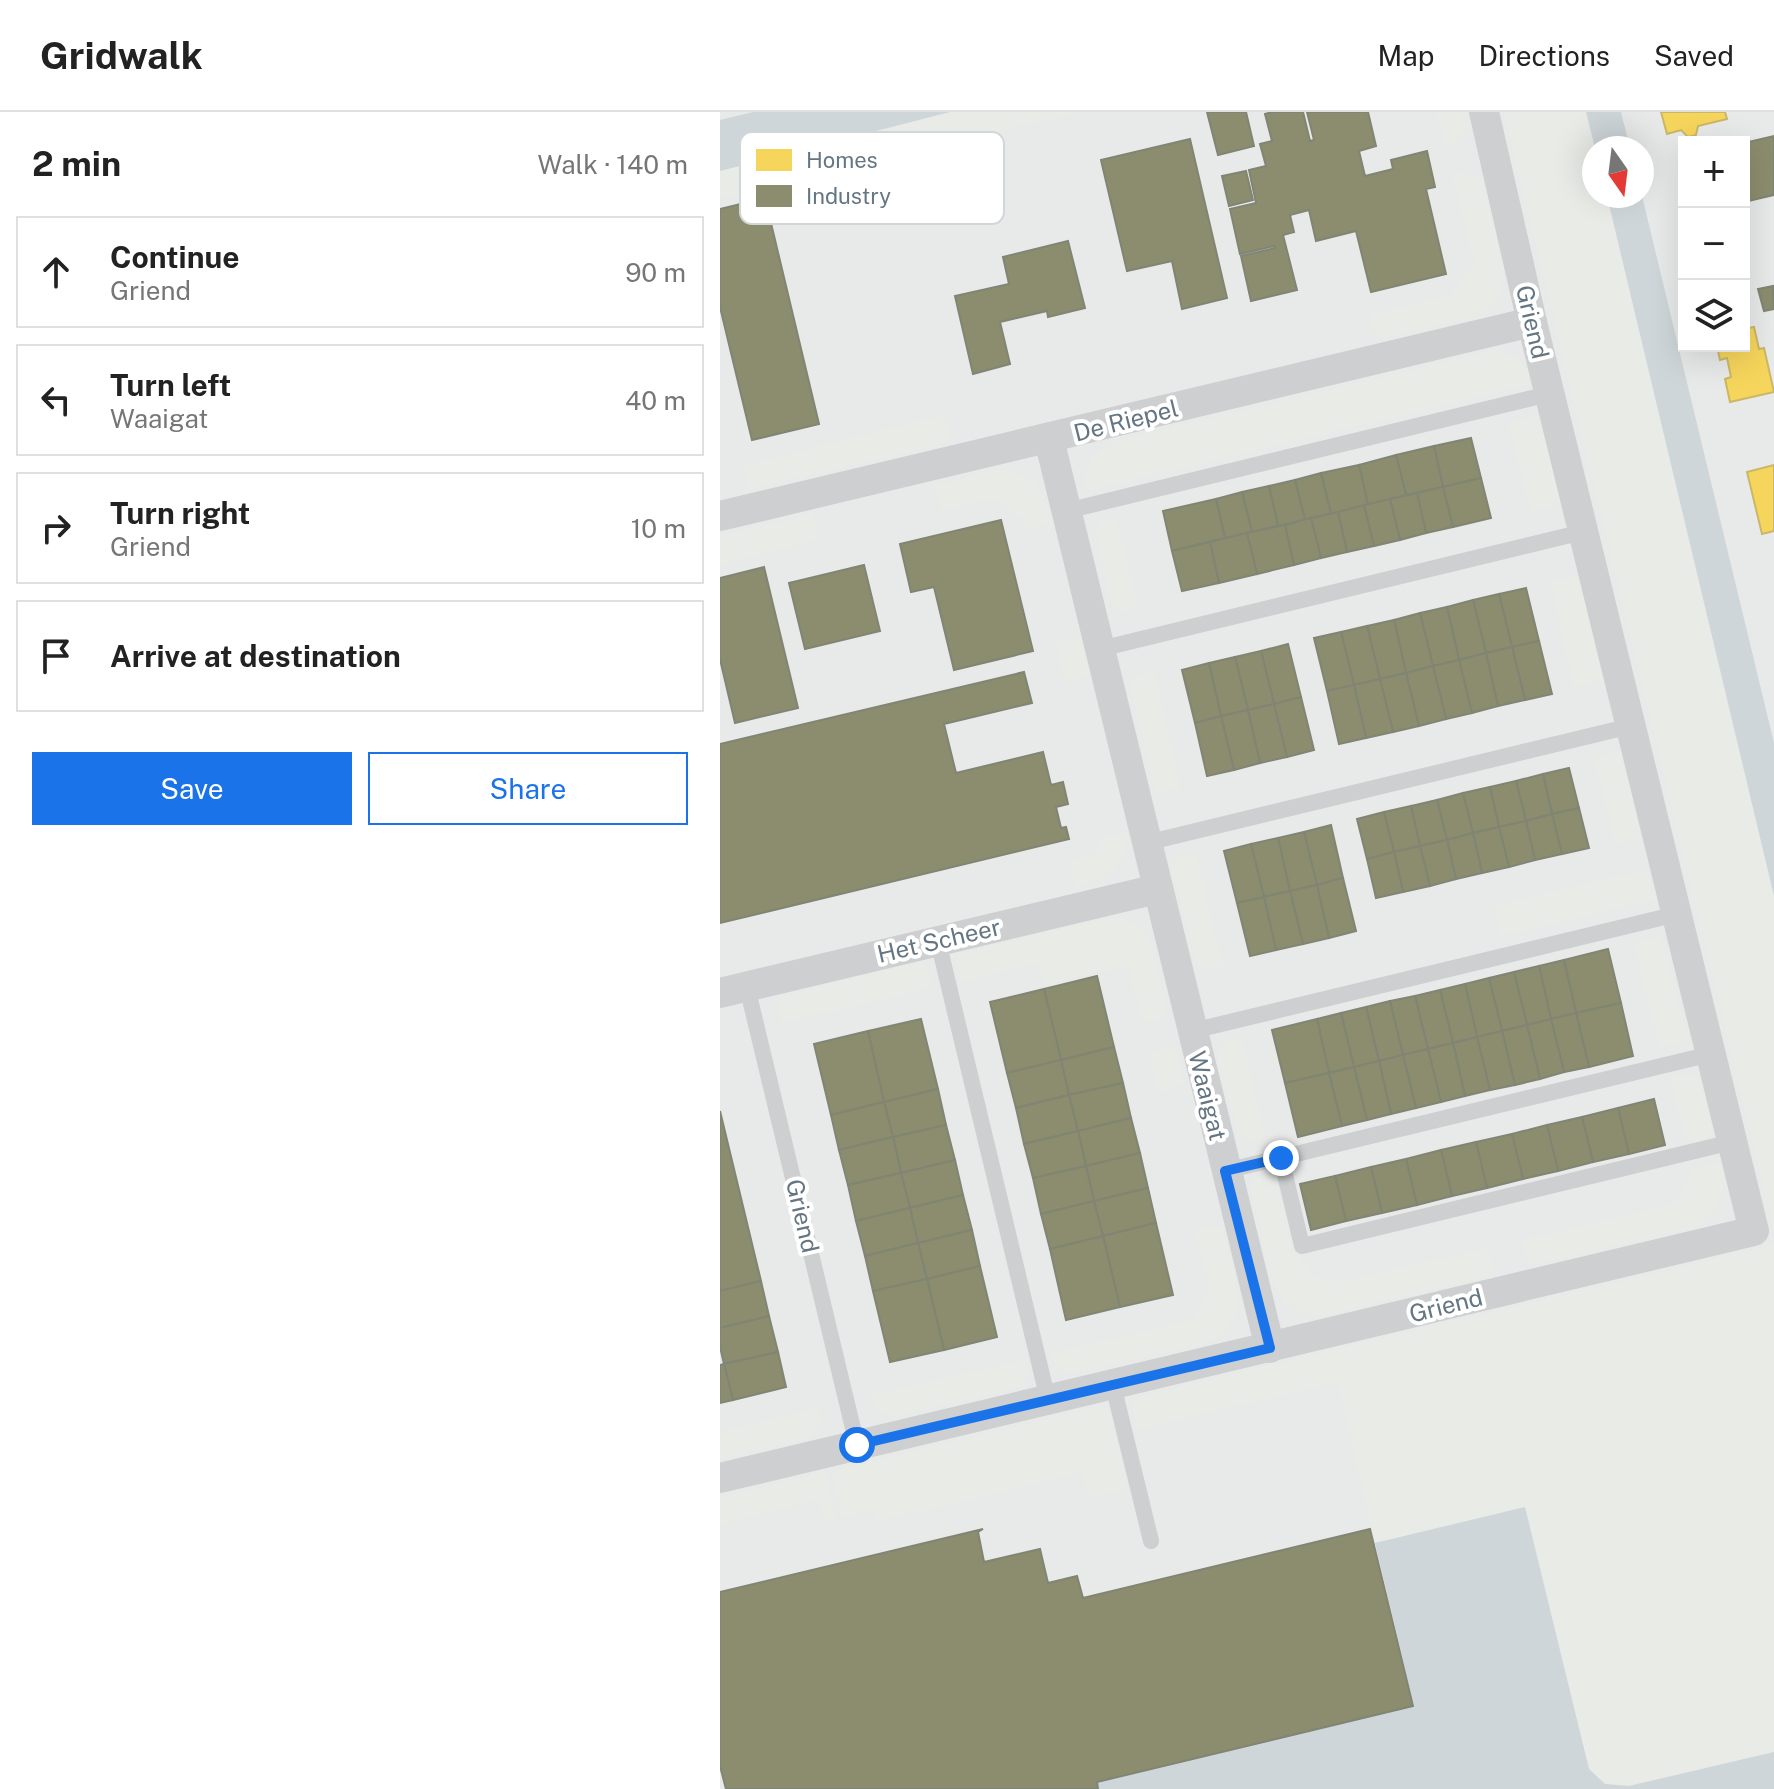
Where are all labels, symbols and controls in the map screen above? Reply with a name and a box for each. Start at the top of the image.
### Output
text: Gridwalk [40,33,203,78]
text: Map [1378,39,1434,72]
text: Directions [1478,39,1610,72]
text: Saved [1654,39,1734,72]
legend [740,132,1004,224]
north arrow [1582,136,1654,208]
map controls [1678,136,1750,352]
button: + [1678,136,1750,208]
text: 2 min [32,144,121,184]
text: Homes [806,147,878,173]
text: Walk · 140 m [538,149,688,180]
text: Industry [806,183,891,209]
button: − [1678,208,1750,280]
text: Continue [110,239,240,275]
icon: ahead [34,250,78,294]
text: 90 m [625,257,686,288]
text: Griend [110,275,191,306]
button: layers [1678,280,1750,352]
street label: Griend [1511,282,1555,361]
text: Turn left [110,367,231,403]
icon: left [34,378,78,422]
text: 40 m [625,385,686,416]
street label: De Riepel [1071,394,1181,447]
text: Waaigat [110,403,209,434]
text: Turn right [110,495,250,531]
icon: right [34,506,78,550]
text: 10 m [631,513,686,544]
text: Griend [110,531,191,562]
icon: arrive [34,634,78,678]
text: Arrive at destination [110,638,401,674]
button: Save [32,752,352,825]
button: Share [368,752,688,825]
street label: Het Scheer [874,912,1003,968]
street label: Waaigat [1183,1048,1233,1143]
route end [1263,1140,1299,1176]
street label: Griend [781,1176,825,1255]
street label: Griend [1406,1282,1485,1328]
route start [839,1427,875,1463]

